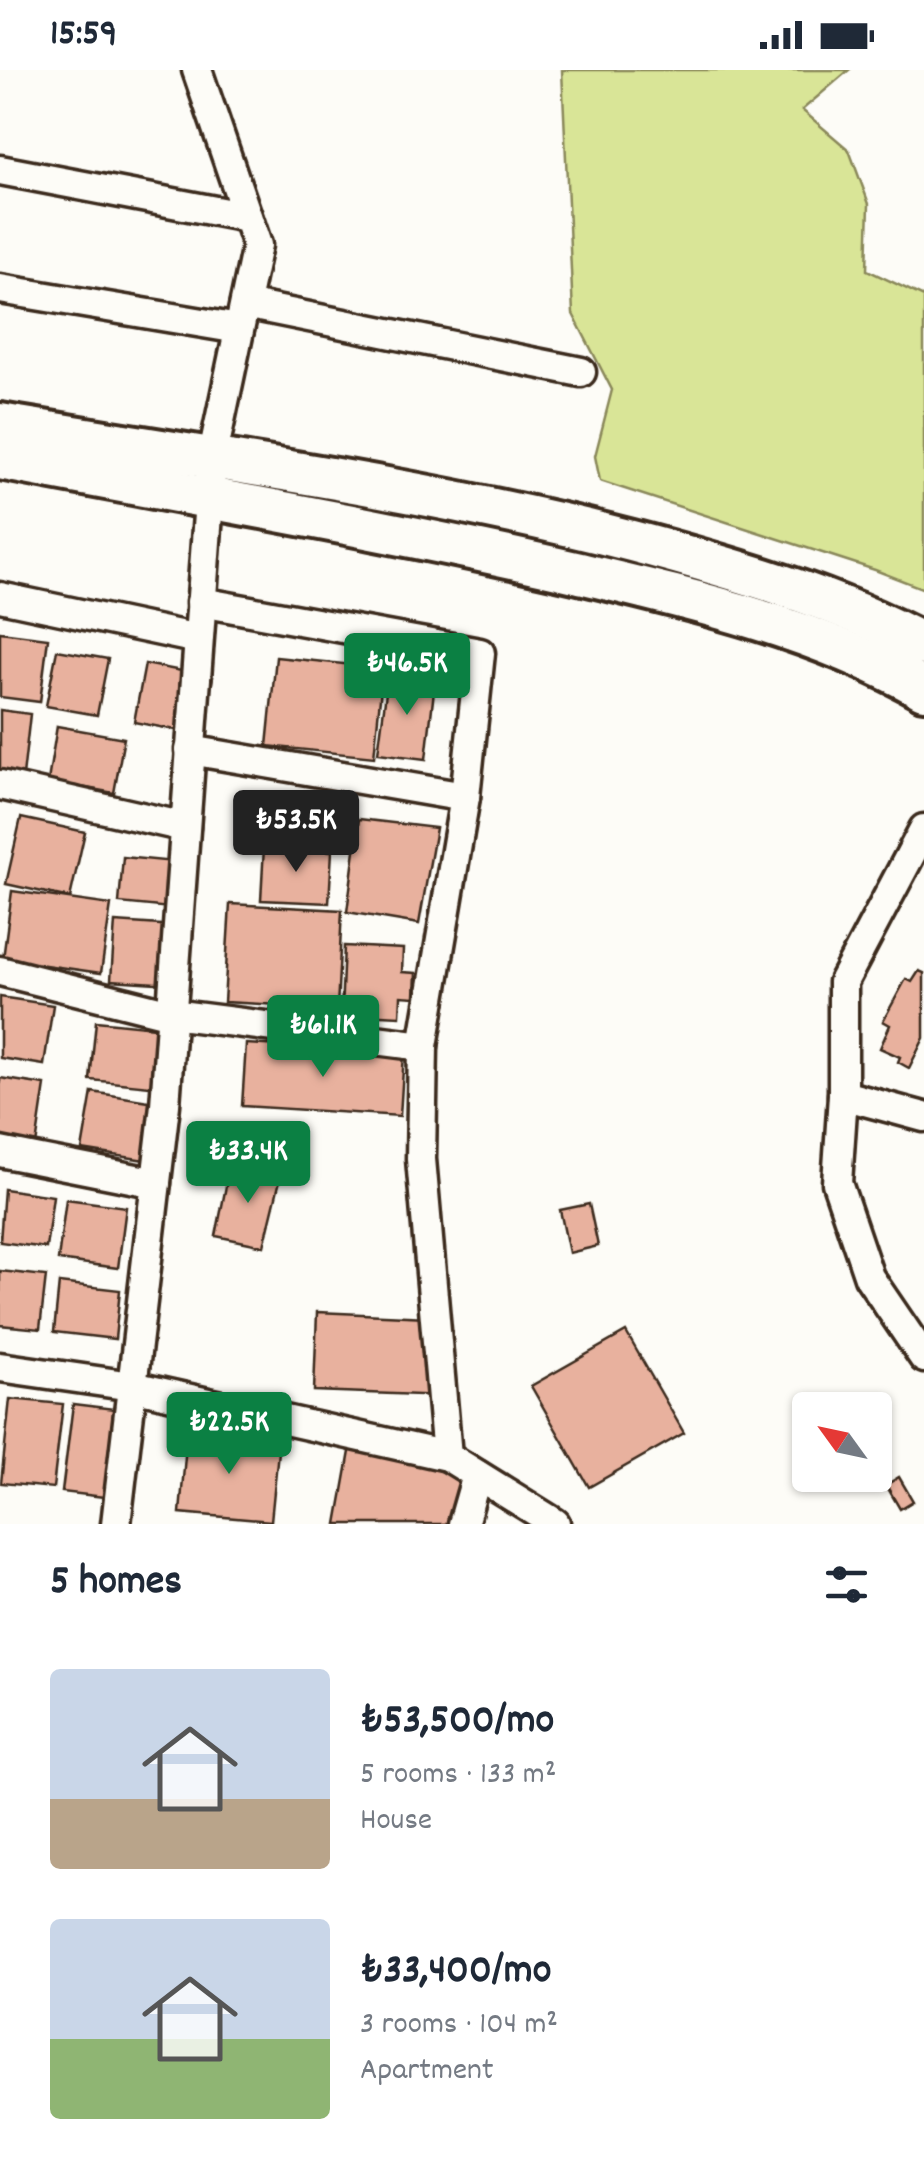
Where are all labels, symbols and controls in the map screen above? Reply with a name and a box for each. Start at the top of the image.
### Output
text: 15:59 [50,8,117,63]
pin: ₺46.5K [326,633,488,718]
text: ₺46.5K [366,642,448,688]
pin: ₺53.5K [215,790,377,875]
text: ₺53.5K [255,799,337,845]
pin: ₺61.1K [242,995,404,1080]
text: ₺61.1K [289,1004,357,1050]
pin: ₺33.4K [167,1121,329,1206]
text: ₺33.4K [208,1130,288,1176]
pin: ₺22.5K [148,1392,310,1477]
north arrow [792,1392,892,1492]
map controls [792,1392,892,1492]
text: ₺22.5K [189,1401,269,1447]
text: 5 homes [50,1554,182,1614]
icon: filters [819,1557,874,1612]
text: ₺53,500/mo [360,1693,554,1753]
icon: home [130,1709,250,1829]
text: 5 rooms · 133 m² [360,1753,556,1799]
text: House [360,1799,432,1845]
text: ₺33,400/mo [360,1943,551,2003]
icon: home [130,1959,250,2079]
text: 3 rooms · 104 m² [360,2003,558,2049]
text: Apartment [360,2049,494,2095]

